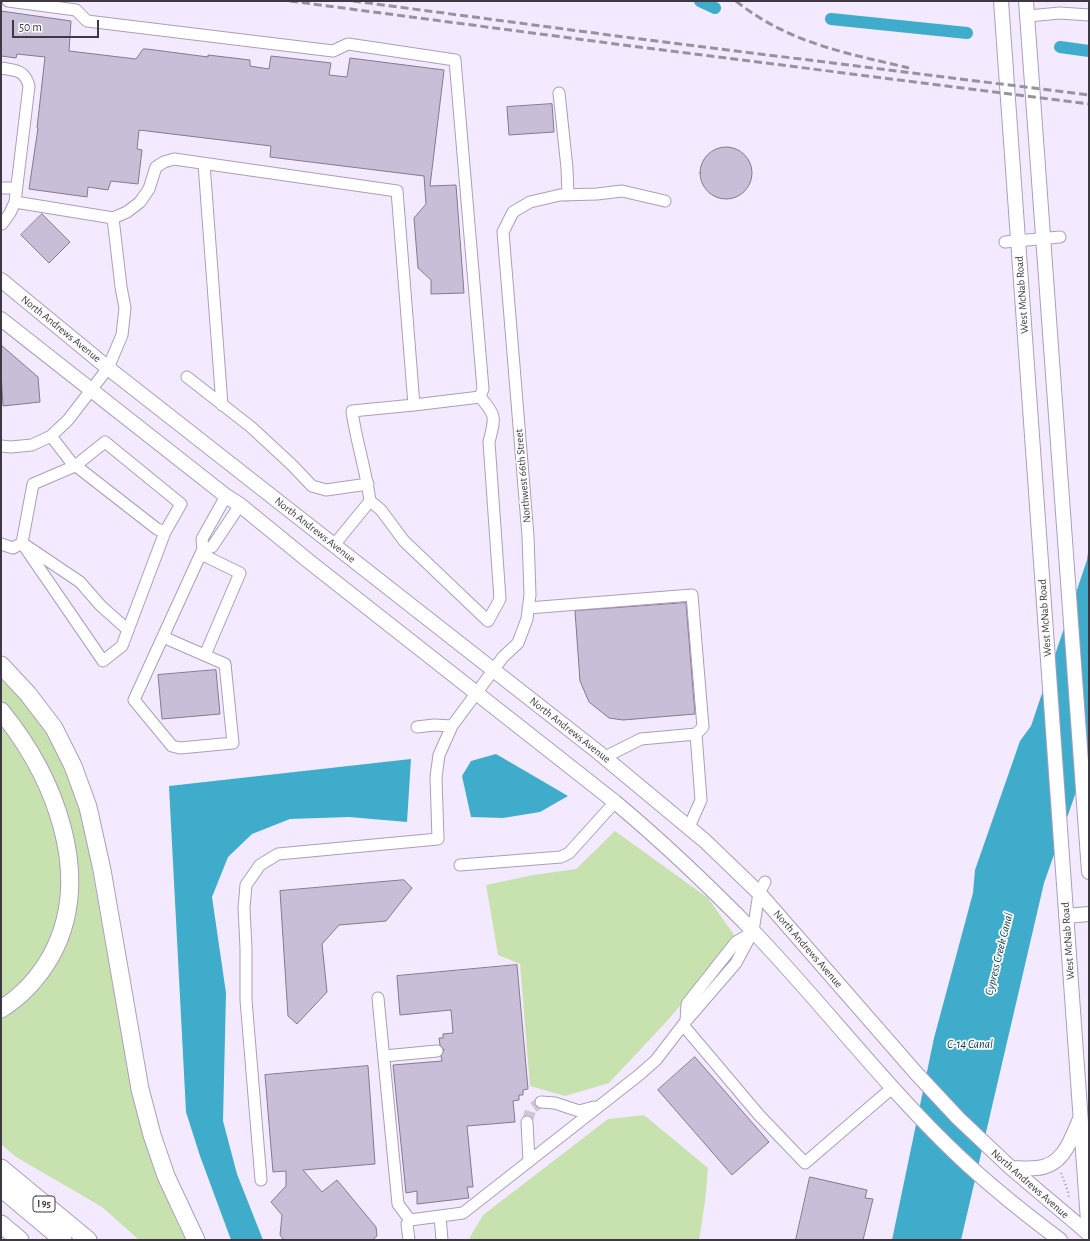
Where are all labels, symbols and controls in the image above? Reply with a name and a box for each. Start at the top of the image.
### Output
scale bar [14,12,101,38]
text: 50 m [19,21,42,33]
street label: West McNab Road [1013,256,1031,334]
street label: North Andrews Avenue [18,293,104,365]
street label: Northwest 66th Street [512,429,534,523]
street label: North Andrews Avenue [272,494,358,566]
street label: West McNab Road [1036,579,1054,657]
street label: North Andrews Avenue [527,694,613,766]
street label: West McNab Road [1059,902,1077,980]
street label: North Andrews Avenue [771,907,845,991]
water label: Cypress Creek Canal [982,911,1016,997]
water label: C-14 Canal [947,1037,993,1051]
street label: North Andrews Avenue [988,1147,1072,1221]
road number: I 95 [33,1196,55,1212]

